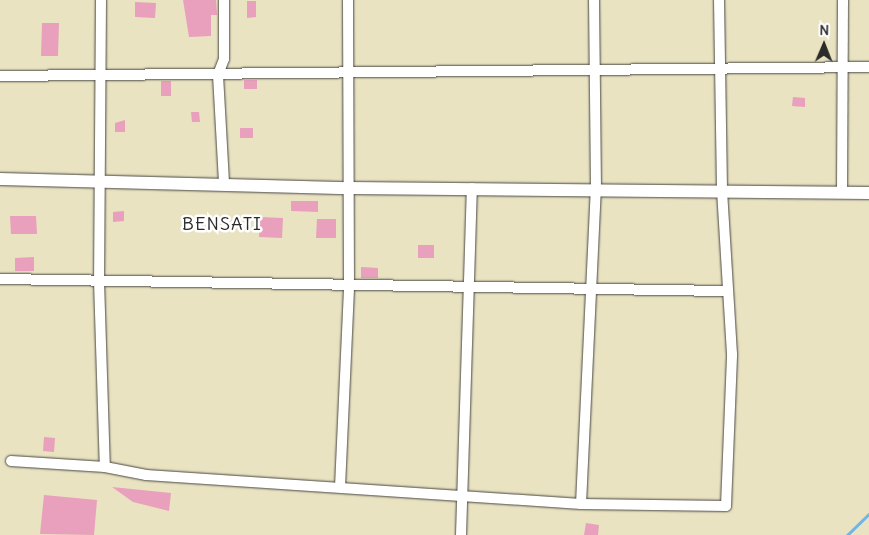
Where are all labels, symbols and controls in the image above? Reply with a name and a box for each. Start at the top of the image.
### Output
north arrow [799,20,849,70]
text: N [819,21,829,39]
district label: BENSATI [181,213,263,235]

